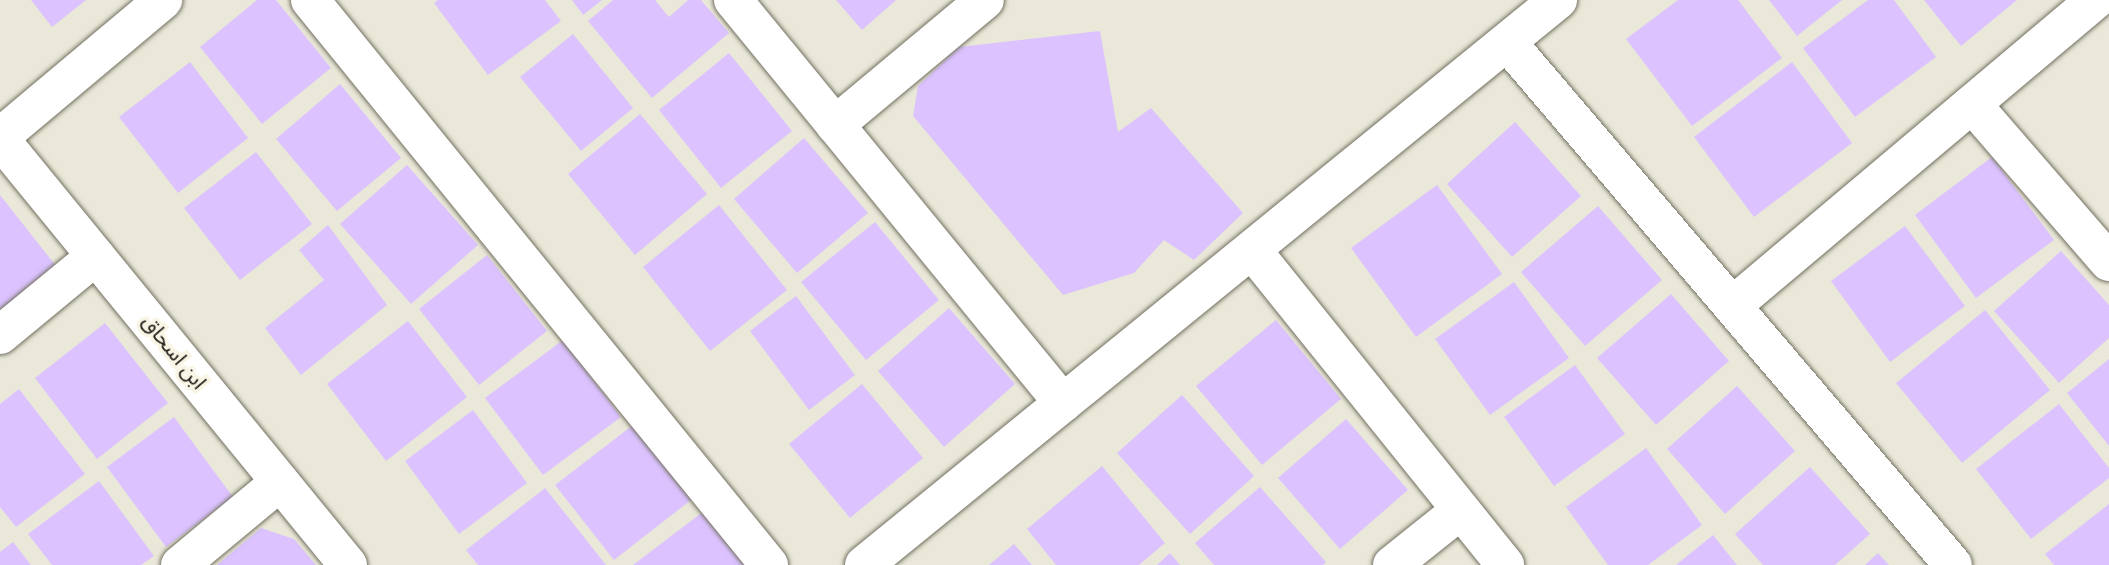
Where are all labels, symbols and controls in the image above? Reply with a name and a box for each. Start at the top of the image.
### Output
street label: ابن اسحاق [136,310,212,394]

